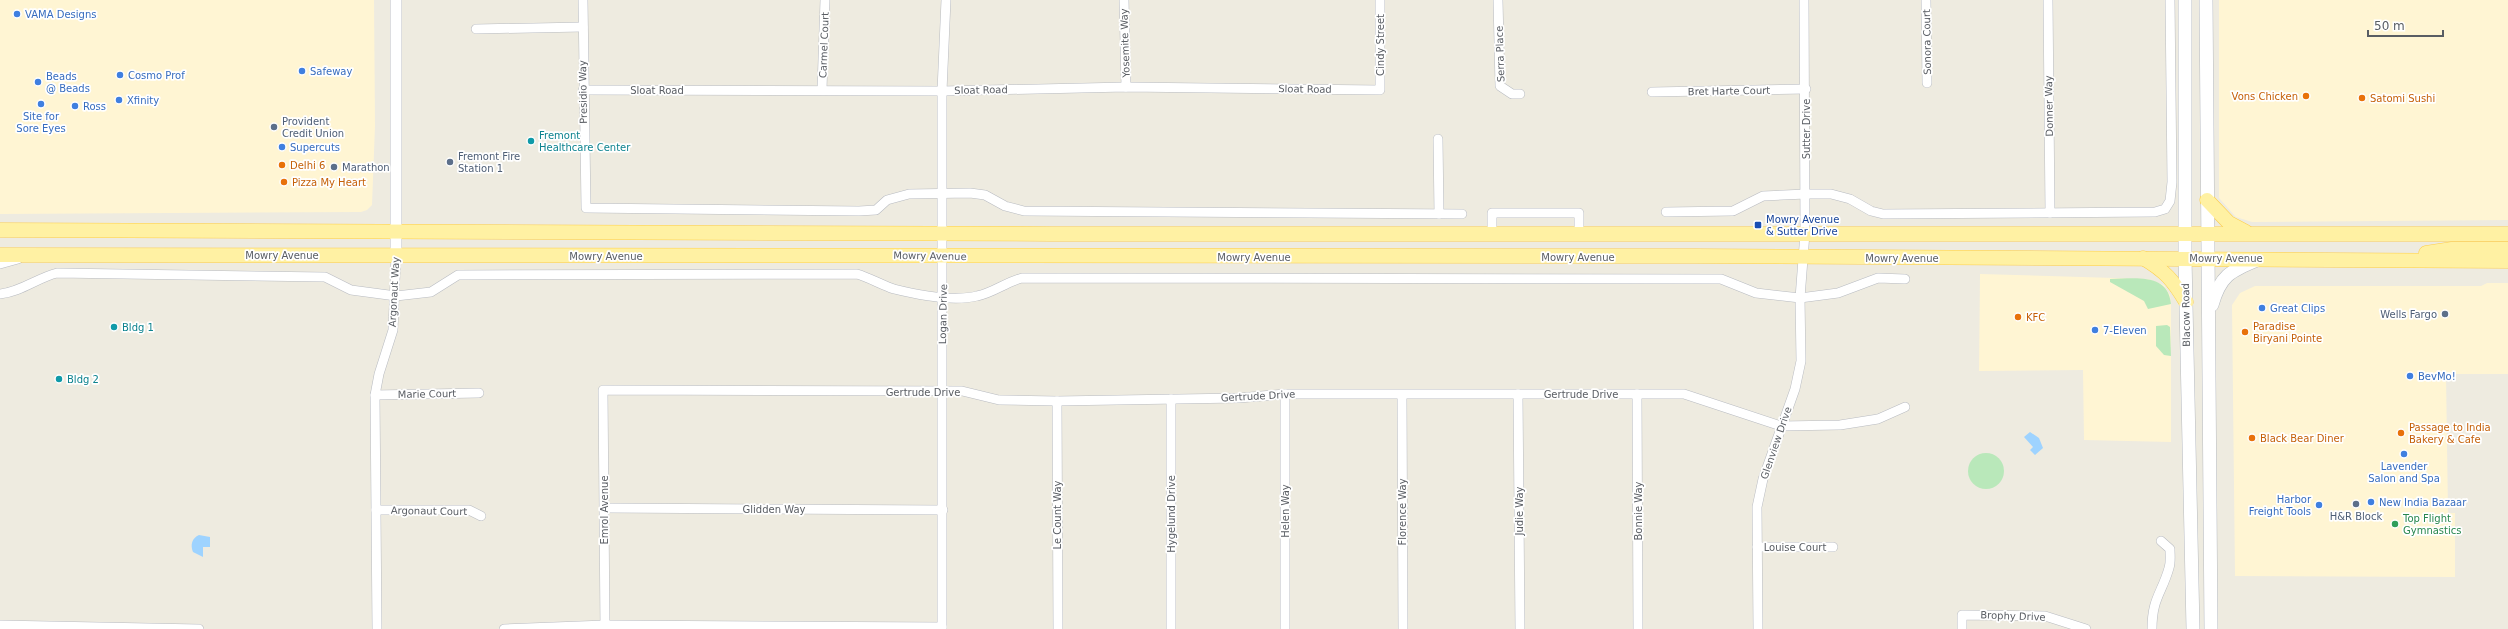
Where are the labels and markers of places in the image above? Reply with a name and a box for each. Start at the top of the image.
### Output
marker: VAMA Designs [12,9,22,19]
place label: VAMA Designs [25,9,96,20]
marker: Safeway [297,66,307,76]
place label: Safeway [310,66,352,77]
marker: Cosmo Prof [115,70,125,80]
place label: Cosmo Prof [128,70,185,81]
place label: Beads @ Beads [46,71,90,94]
marker: Beads @ Beads [33,77,43,87]
place label: Vons Chicken [2232,91,2298,102]
marker: Vons Chicken [2301,91,2311,101]
marker: Satomi Sushi [2357,93,2367,103]
place label: Satomi Sushi [2370,93,2435,104]
marker: Xfinity [114,95,124,105]
place label: Xfinity [127,95,159,106]
marker: Site for Sore Eyes [36,99,46,109]
marker: Ross [70,101,80,111]
place label: Ross [83,101,106,112]
place label: Site for Sore Eyes [16,111,66,134]
place label: Provident Credit Union [282,116,344,139]
marker: Provident Credit Union [269,122,279,132]
place label: Fremont Healthcare Center [539,130,631,153]
marker: Fremont Healthcare Center [526,136,536,146]
marker: Supercuts [277,142,287,152]
place label: Supercuts [290,142,340,153]
place label: Fremont Fire Station 1 [458,151,520,174]
marker: Fremont Fire Station 1 [445,157,455,167]
marker: Delhi 6 [277,160,287,170]
place label: Delhi 6 [290,160,325,171]
marker: Marathon [329,162,339,172]
place label: Marathon [342,162,390,173]
marker: Pizza My Heart [279,177,289,187]
place label: Pizza My Heart [292,177,366,188]
place label: Mowry Avenue & Sutter Drive [1766,214,1839,237]
marker: Mowry Avenue & Sutter Drive [1753,220,1763,230]
marker: Great Clips [2257,303,2267,313]
place label: Great Clips [2270,303,2325,314]
place label: Wells Fargo [2380,309,2437,320]
marker: Wells Fargo [2440,309,2450,319]
marker: KFC [2013,312,2023,322]
place label: KFC [2026,312,2045,323]
place label: Paradise Biryani Pointe [2253,321,2322,344]
marker: Bldg 1 [109,322,119,332]
place label: Bldg 1 [122,322,154,333]
marker: 7-Eleven [2090,325,2100,335]
place label: 7-Eleven [2103,325,2147,336]
marker: Paradise Biryani Pointe [2240,327,2250,337]
marker: BevMo! [2405,371,2415,381]
place label: BevMo! [2418,371,2456,382]
marker: Bldg 2 [54,374,64,384]
place label: Bldg 2 [67,374,99,385]
place label: Passage to India Bakery & Cafe [2409,422,2491,445]
marker: Passage to India Bakery & Cafe [2396,428,2406,438]
marker: Black Bear Diner [2247,433,2257,443]
place label: Black Bear Diner [2260,433,2345,444]
marker: Lavender Salon and Spa [2399,449,2409,459]
place label: Lavender Salon and Spa [2368,461,2440,484]
place label: Harbor Freight Tools [2249,494,2312,517]
marker: New India Bazaar [2366,497,2376,507]
place label: New India Bazaar [2379,497,2467,508]
marker: H&R Block [2351,499,2361,509]
marker: Harbor Freight Tools [2314,500,2324,510]
place label: H&R Block [2330,511,2382,522]
place label: Top Flight Gymnastics [2402,513,2462,536]
marker: Top Flight Gymnastics [2390,519,2400,529]

